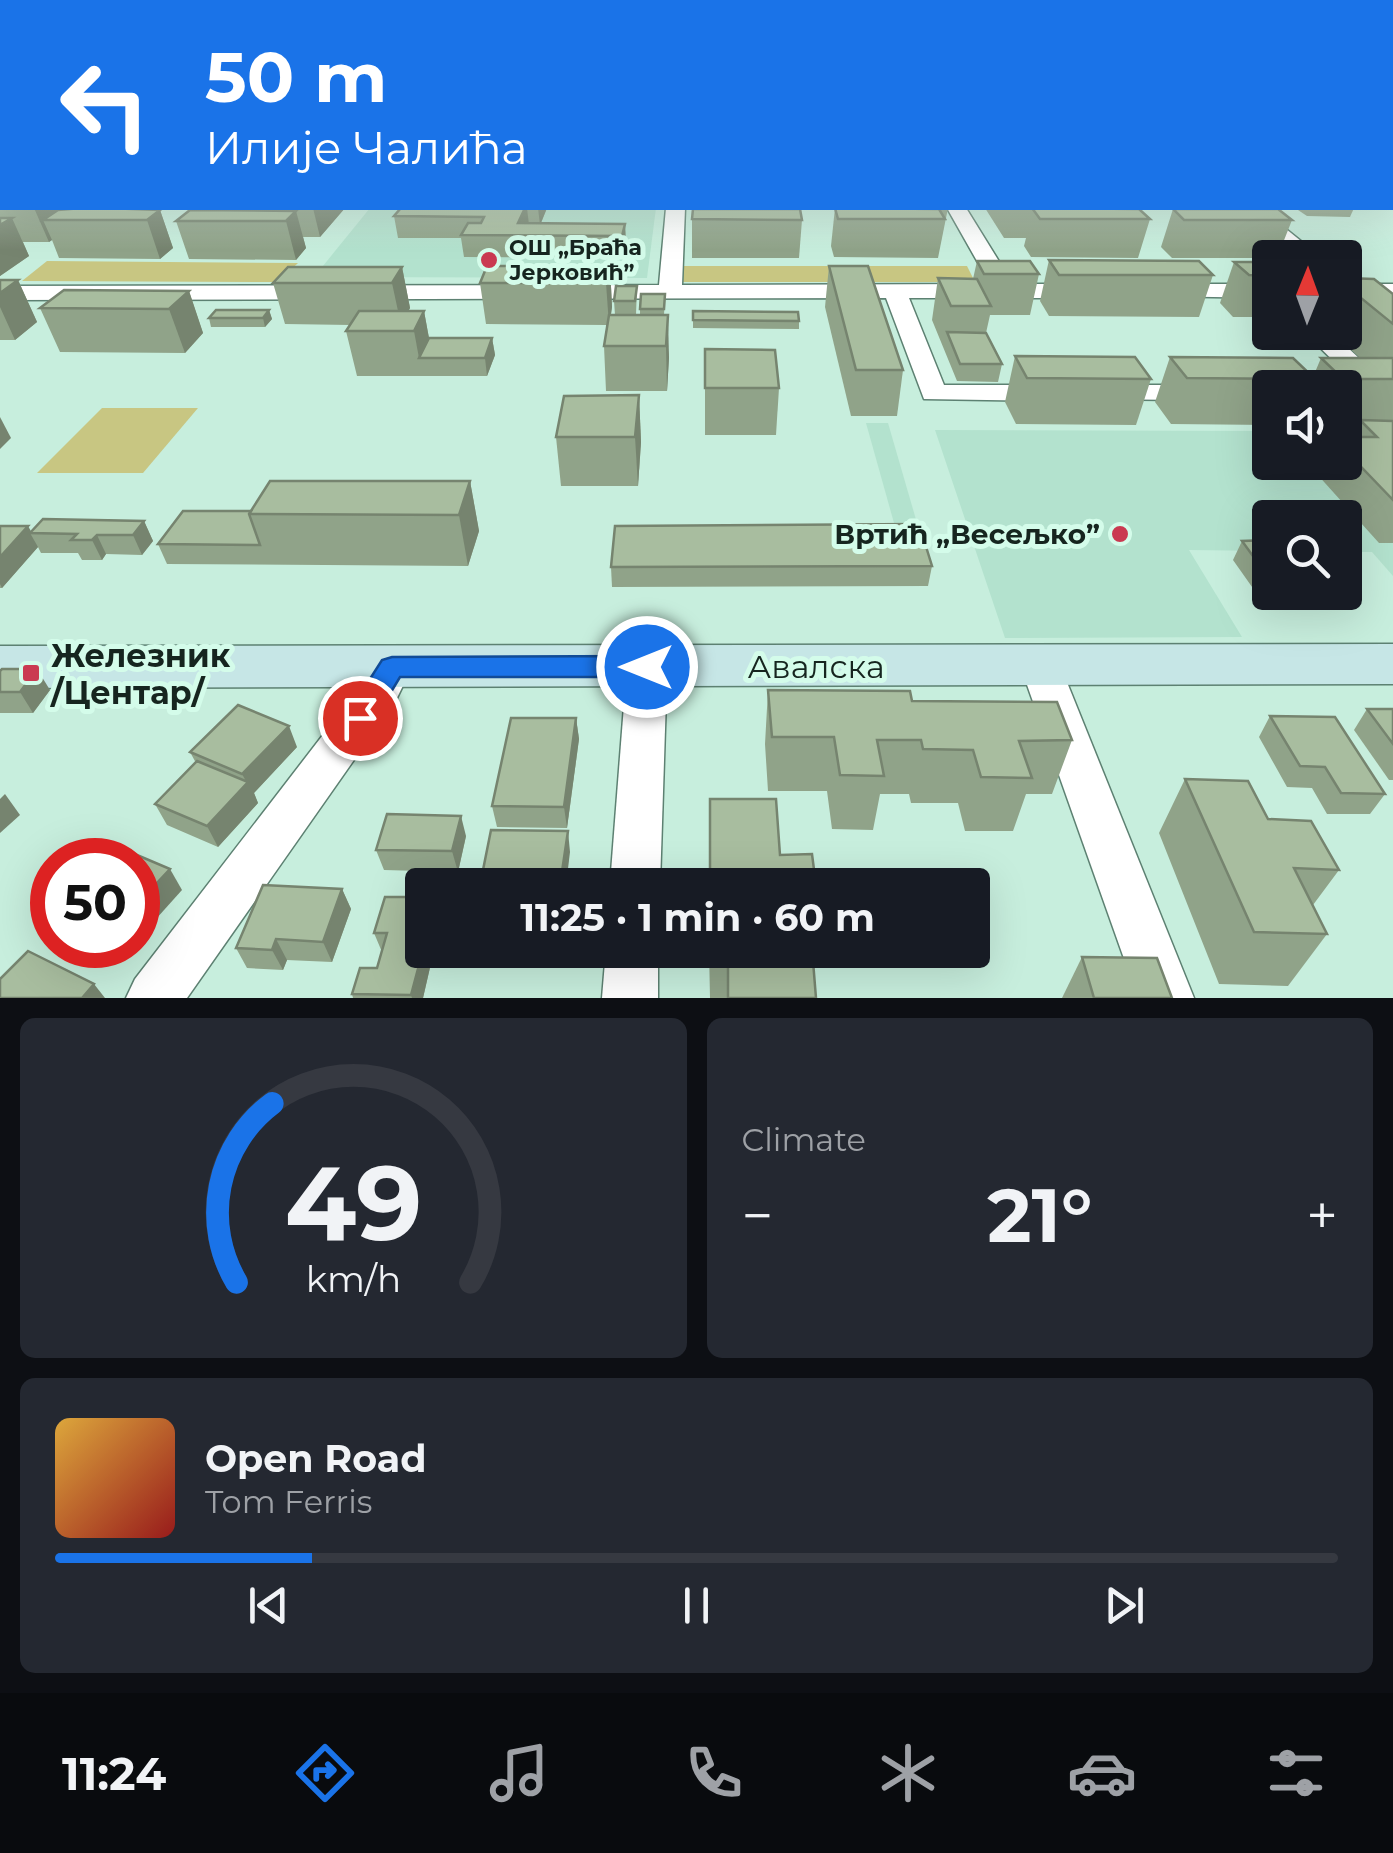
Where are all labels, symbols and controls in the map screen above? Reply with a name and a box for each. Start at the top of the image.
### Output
text: 50 m [205,34,387,120]
icon: left [40,40,170,170]
text: Илије Чалића [205,120,528,175]
place label: ОШ „Браћа Јерковић” [509,234,642,286]
north arrow [1252,240,1362,350]
map controls [1252,240,1362,610]
marker: ОШ „Браћа Јерковић” [478,249,500,271]
button: sound [1252,370,1362,480]
button: search [1252,500,1362,610]
place label: Вртић „Весељко” [834,517,1100,551]
marker: Вртић „Весељко” [1109,523,1131,545]
position arrow [595,615,699,719]
place label: Железник /Центар/ [49,636,231,712]
street label: Авалска [747,647,885,686]
marker: Железник /Центар/ [20,662,42,684]
pin [318,676,403,761]
icon: arrive [333,691,388,746]
speed limit sign: 50 [30,838,160,968]
text: 11:25 · 1 min · 60 m [520,894,875,941]
text: Climate [742,1120,866,1159]
text: 49 [284,1139,422,1266]
text: 21° [987,1169,1092,1261]
text: − [742,1182,773,1249]
text: + [1306,1182,1338,1249]
text: km/h [306,1257,401,1301]
text: Open Road [205,1435,427,1482]
text: Tom Ferris [205,1482,372,1521]
icon: previous [241,1578,296,1633]
icon: pause [669,1578,724,1633]
icon: next [1097,1578,1152,1633]
icon: directions [290,1738,360,1808]
icon: music [484,1738,554,1808]
icon: phone [679,1738,749,1808]
icon: climate [873,1738,943,1808]
icon: car [1067,1738,1137,1808]
icon: filters [1261,1738,1331,1808]
text: 11:24 [62,1746,166,1801]

